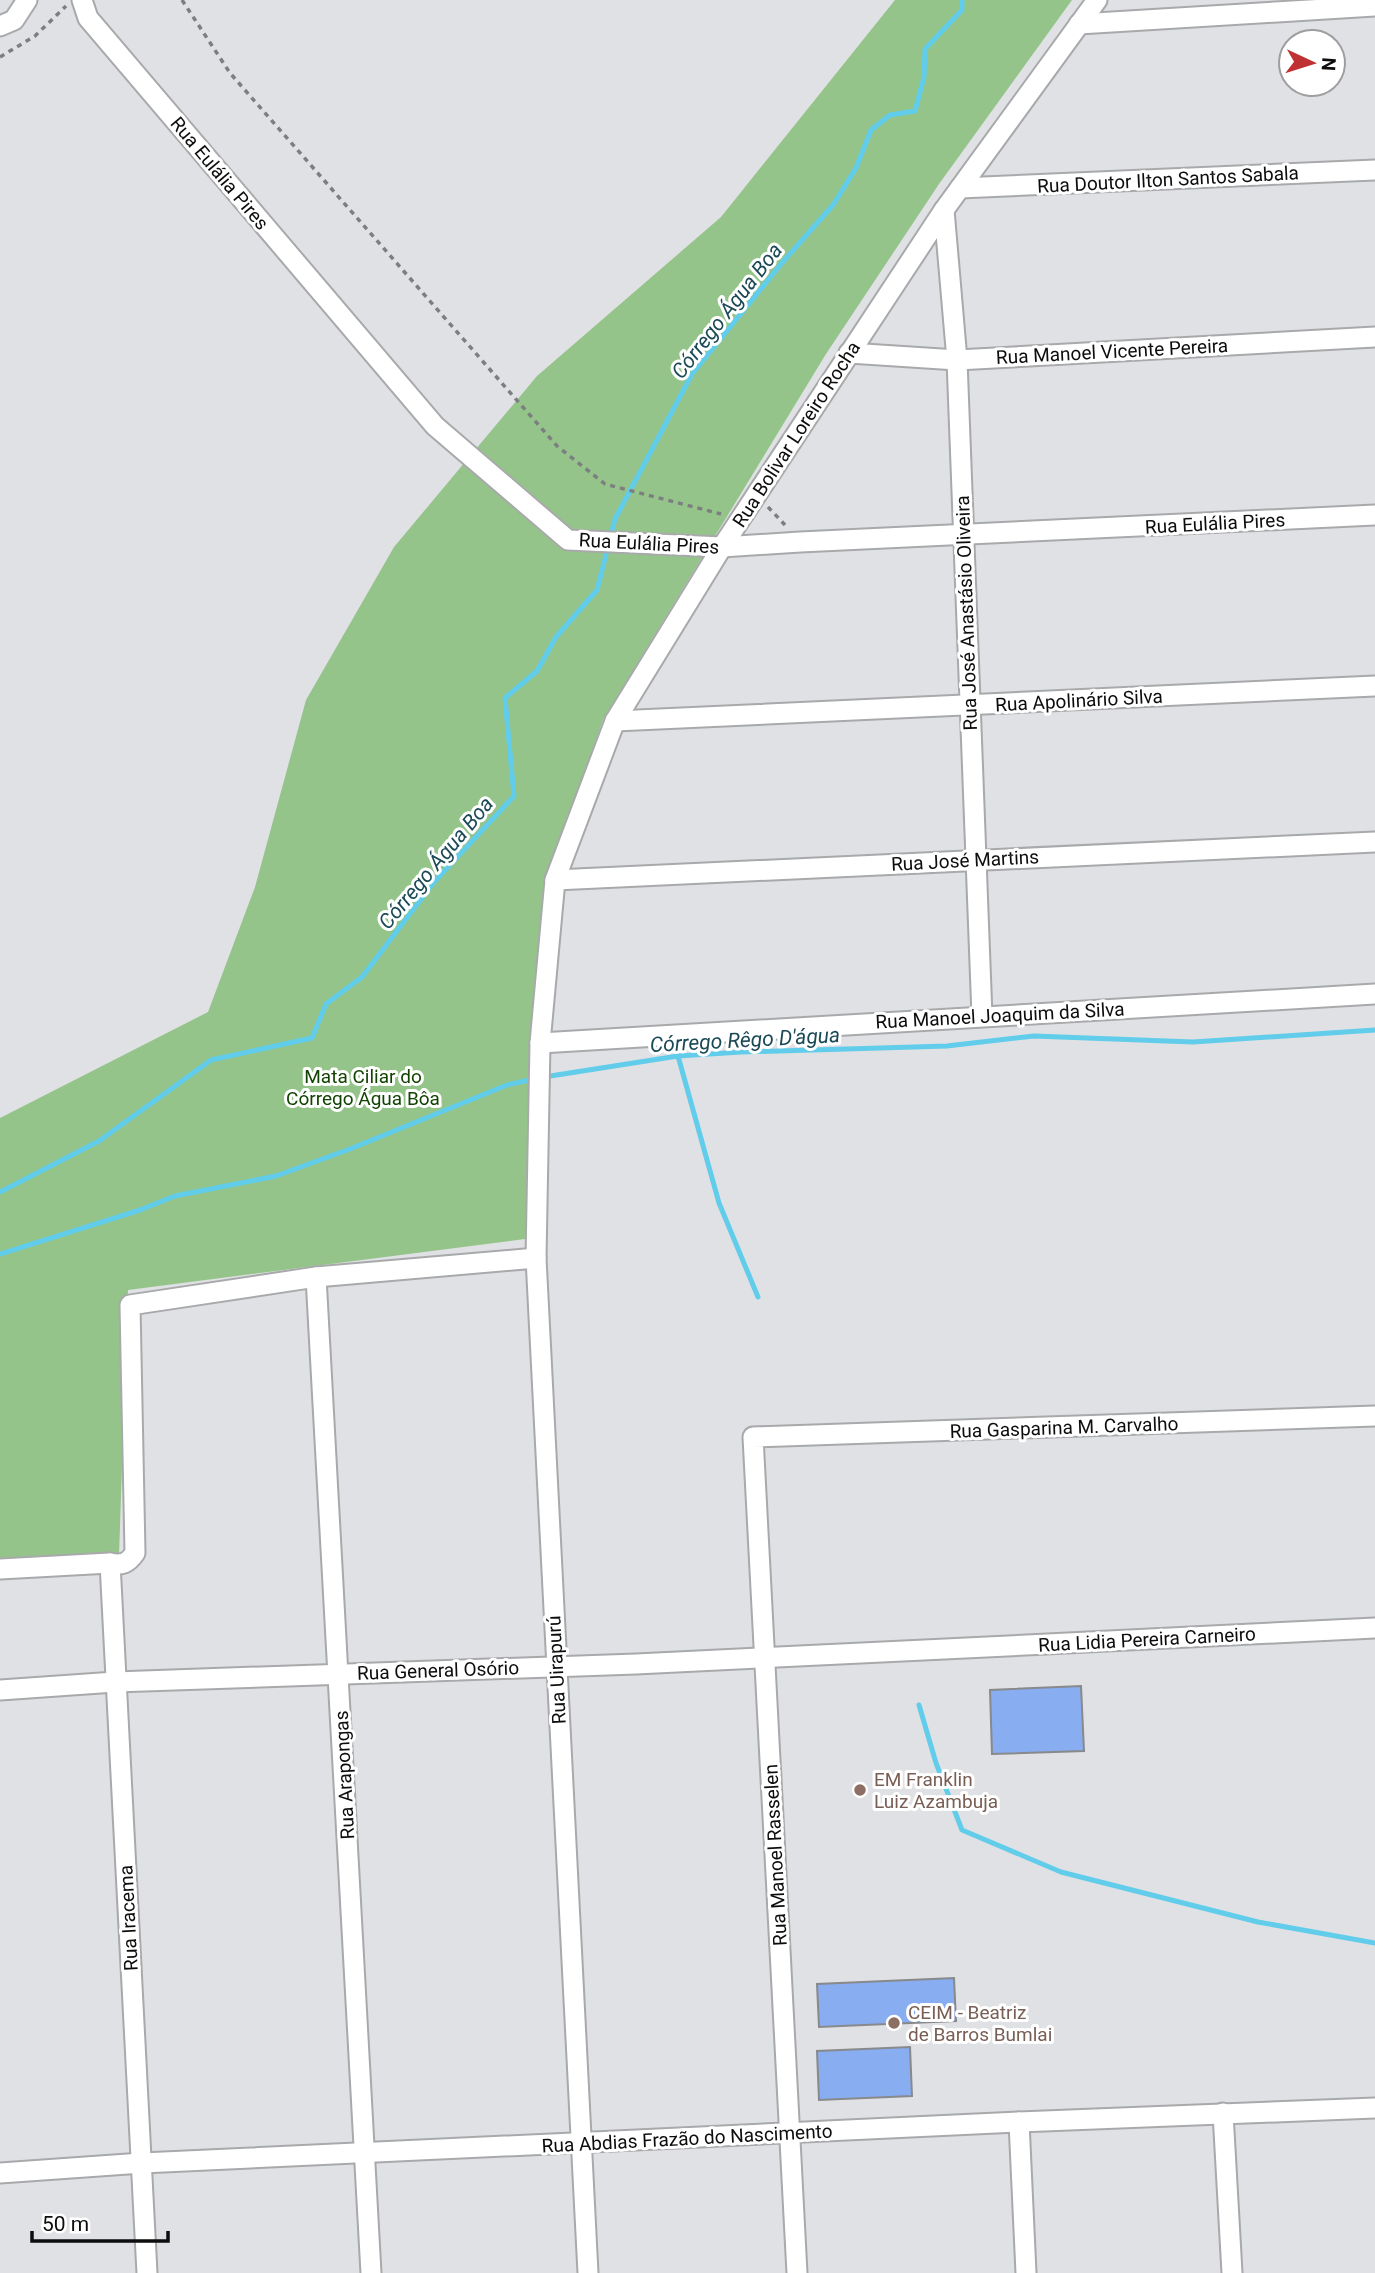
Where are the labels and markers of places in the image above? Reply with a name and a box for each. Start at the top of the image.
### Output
place label: EM Franklin Luiz Azambuja [874,1768,998,1813]
marker: EM Franklin Luiz Azambuja [852,1782,868,1798]
place label: CEIM - Beatriz de Barros Bumlai [908,2001,1052,2046]
marker: CEIM - Beatriz de Barros Bumlai [886,2015,902,2031]

